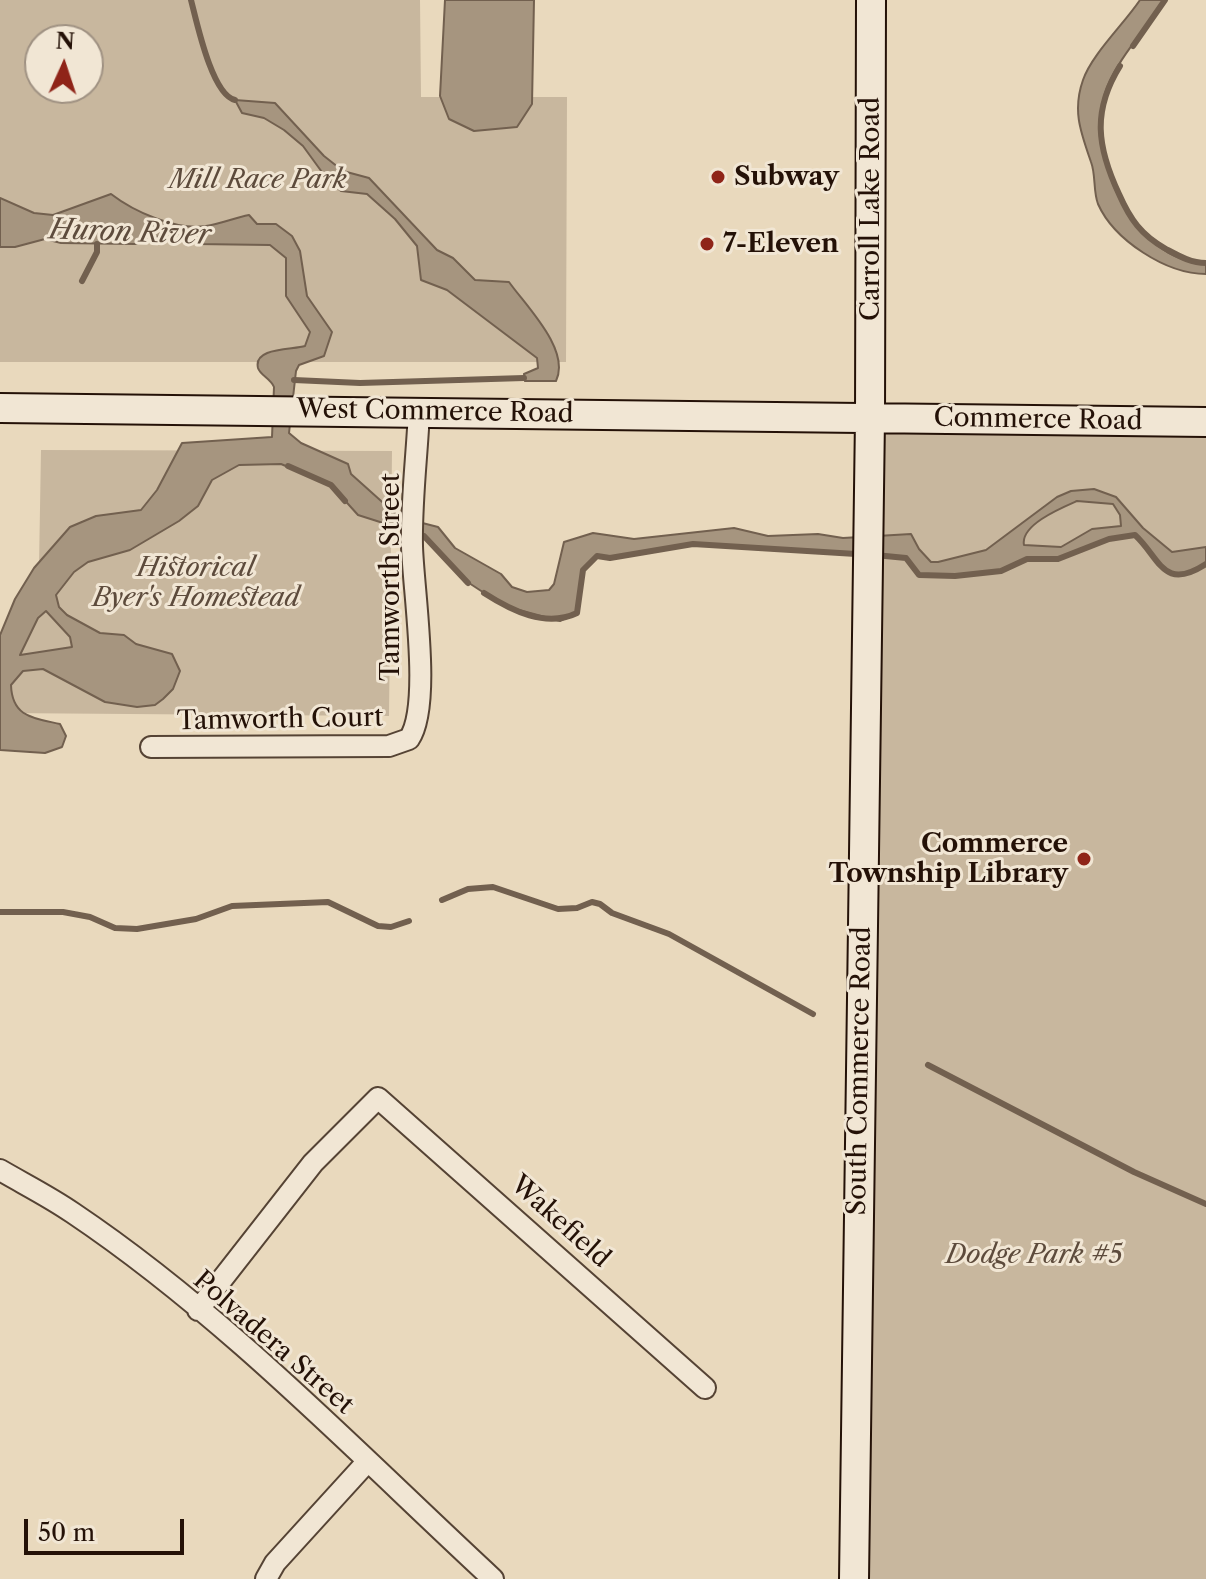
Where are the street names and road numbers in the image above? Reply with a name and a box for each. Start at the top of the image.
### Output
street label: Carroll Lake Road [855,97,887,321]
street label: West Commerce Road [296,394,574,430]
street label: Commerce Road [933,403,1143,437]
street label: Tamworth Street [375,473,407,681]
street label: Tamworth Court [177,703,383,737]
street label: South Commerce Road [842,926,878,1216]
street label: Wakefield [504,1169,616,1275]
street label: Polvadera Street [186,1265,360,1421]

